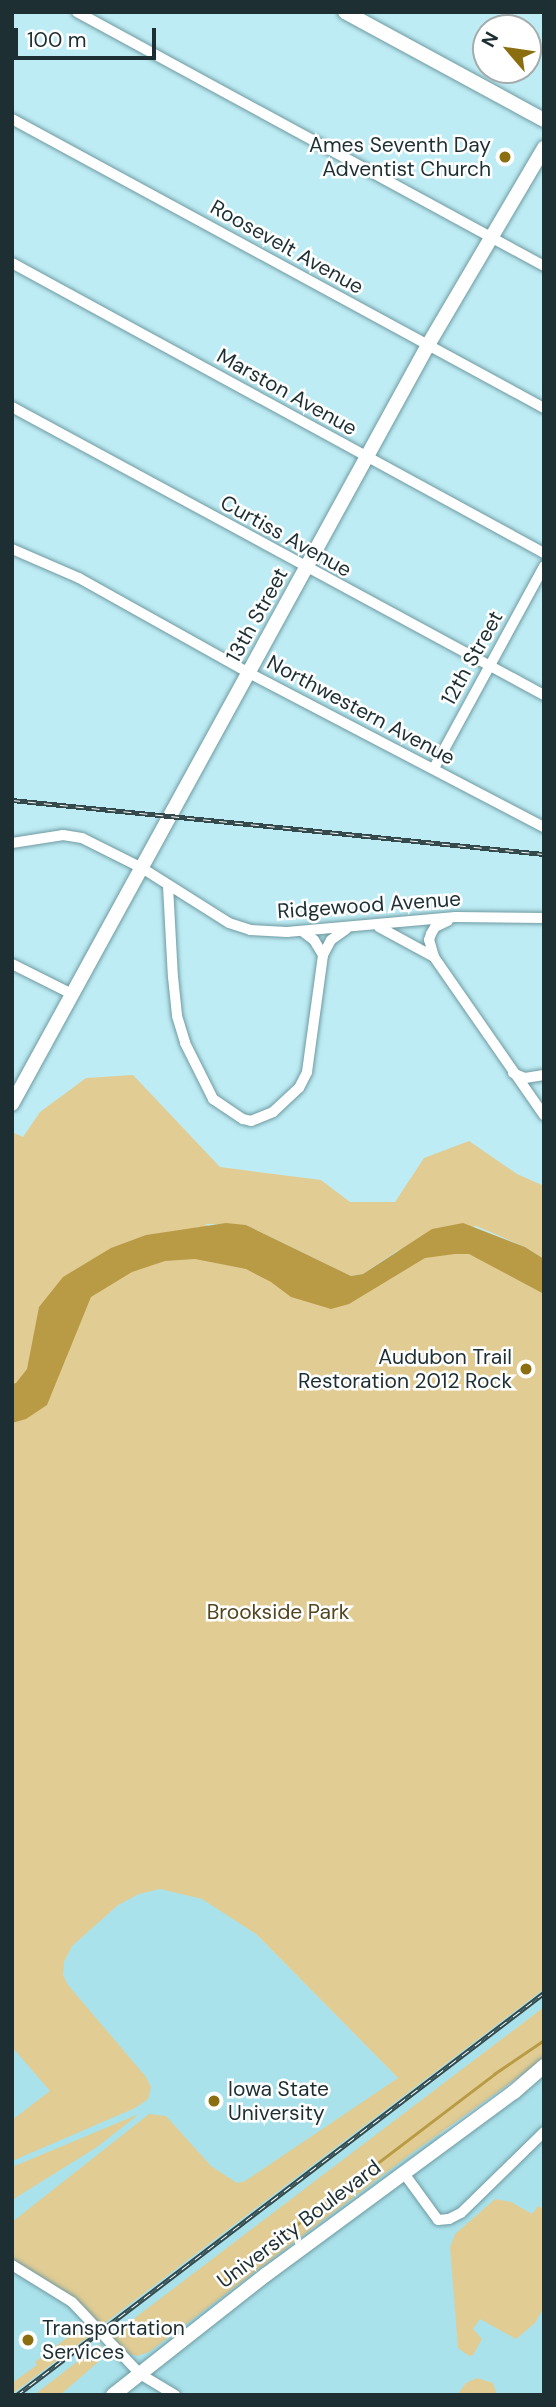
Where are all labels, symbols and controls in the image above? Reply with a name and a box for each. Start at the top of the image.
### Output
scale bar [18,14,159,58]
north arrow [472,14,542,84]
text: 100 m [27,26,87,54]
text: N [476,27,504,52]
place label: Ames Seventh Day Adventist Church [309,132,491,182]
marker: Ames Seventh Day Adventist Church [497,149,513,165]
street label: Roosevelt Avenue [206,194,368,300]
street label: Marston Avenue [213,343,361,441]
street label: Curtiss Avenue [216,490,356,582]
street label: 13th Street [221,563,293,667]
street label: 12th Street [436,606,508,710]
street label: Northwestern Avenue [263,650,459,770]
street label: Ridgewood Avenue [276,886,462,924]
place label: Audubon Trail Restoration 2012 Rock [298,1344,512,1394]
marker: Audubon Trail Restoration 2012 Rock [518,1361,534,1377]
park label: Brookside Park [207,1599,349,1625]
place label: Iowa State University [228,2076,329,2126]
marker: Iowa State University [206,2093,222,2109]
street label: University Boulevard [212,2154,386,2294]
place label: Transportation Services [42,2315,185,2365]
marker: Transportation Services [20,2332,36,2348]

